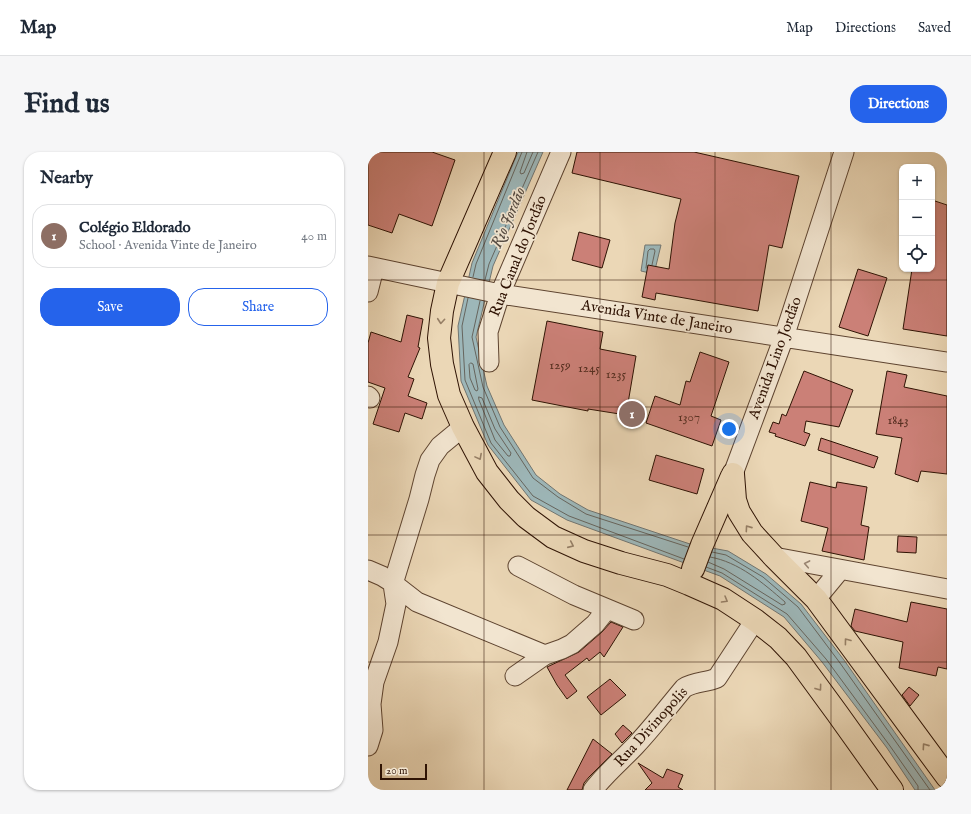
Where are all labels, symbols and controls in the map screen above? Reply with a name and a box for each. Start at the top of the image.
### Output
text: Map [20,16,56,40]
text: Map [786,19,813,37]
text: Directions [835,19,896,37]
text: Saved [918,19,951,37]
button: Directions [850,85,947,123]
text: Find us [24,87,110,122]
map controls [899,164,935,272]
button: + [899,164,935,200]
text: Nearby [40,168,93,189]
water label: Rio Jordão [487,184,531,252]
street label: Rua Canal do Jordão [485,193,551,319]
button: − [899,200,935,236]
text: Colégio Eldorado [79,218,191,237]
text: 1 [52,228,56,245]
text: 40 m [301,228,327,245]
button: locate [899,236,935,272]
text: School · Avenida Vinte de Janeiro [79,237,257,254]
button: Save [40,288,180,326]
button: Share [188,288,328,326]
street label: Avenida Lino Jordão [744,294,806,423]
street label: Avenida Vinte de Janeiro [579,296,734,338]
one-way arrow [436,318,445,324]
house number: 1259 [549,357,571,374]
house number: 1245 [578,360,600,377]
house number: 1235 [606,366,627,383]
pin: 1 [619,399,645,429]
house number: 1307 [678,409,700,426]
house number: 1843 [887,412,909,429]
your location [719,419,739,439]
one-way arrow [474,453,482,460]
one-way arrow [745,525,753,532]
one-way arrow [567,541,574,549]
one-way arrow [804,560,810,568]
one-way arrow [721,596,728,603]
one-way arrow [845,638,852,645]
street label: Rua Divinopolis [610,683,692,771]
one-way arrow [814,683,821,690]
one-way arrow [923,743,930,750]
scale bar [380,762,427,781]
text: 20 m [386,764,407,778]

